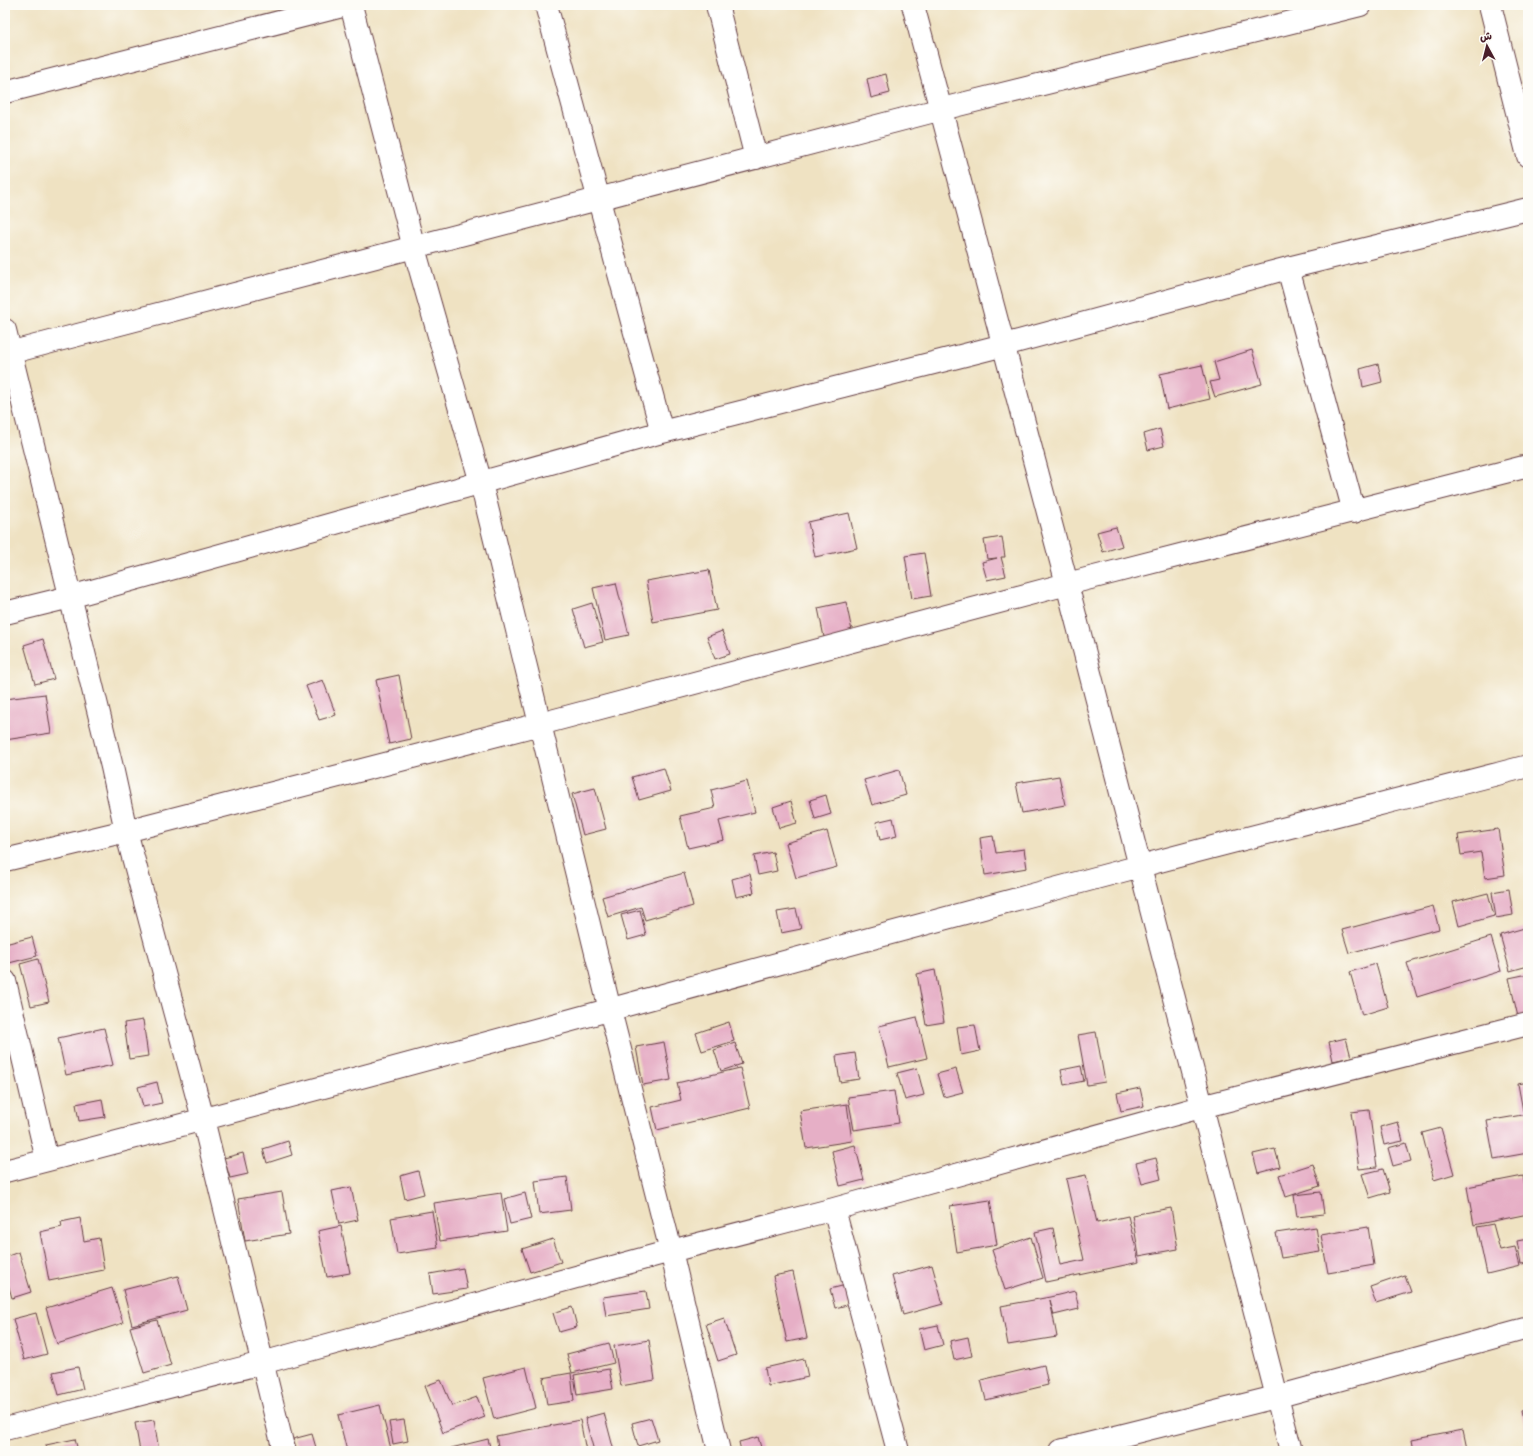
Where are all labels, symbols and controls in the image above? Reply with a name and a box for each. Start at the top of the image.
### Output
north arrow [1467,26,1507,66]
text: ش [1479,31,1493,45]

